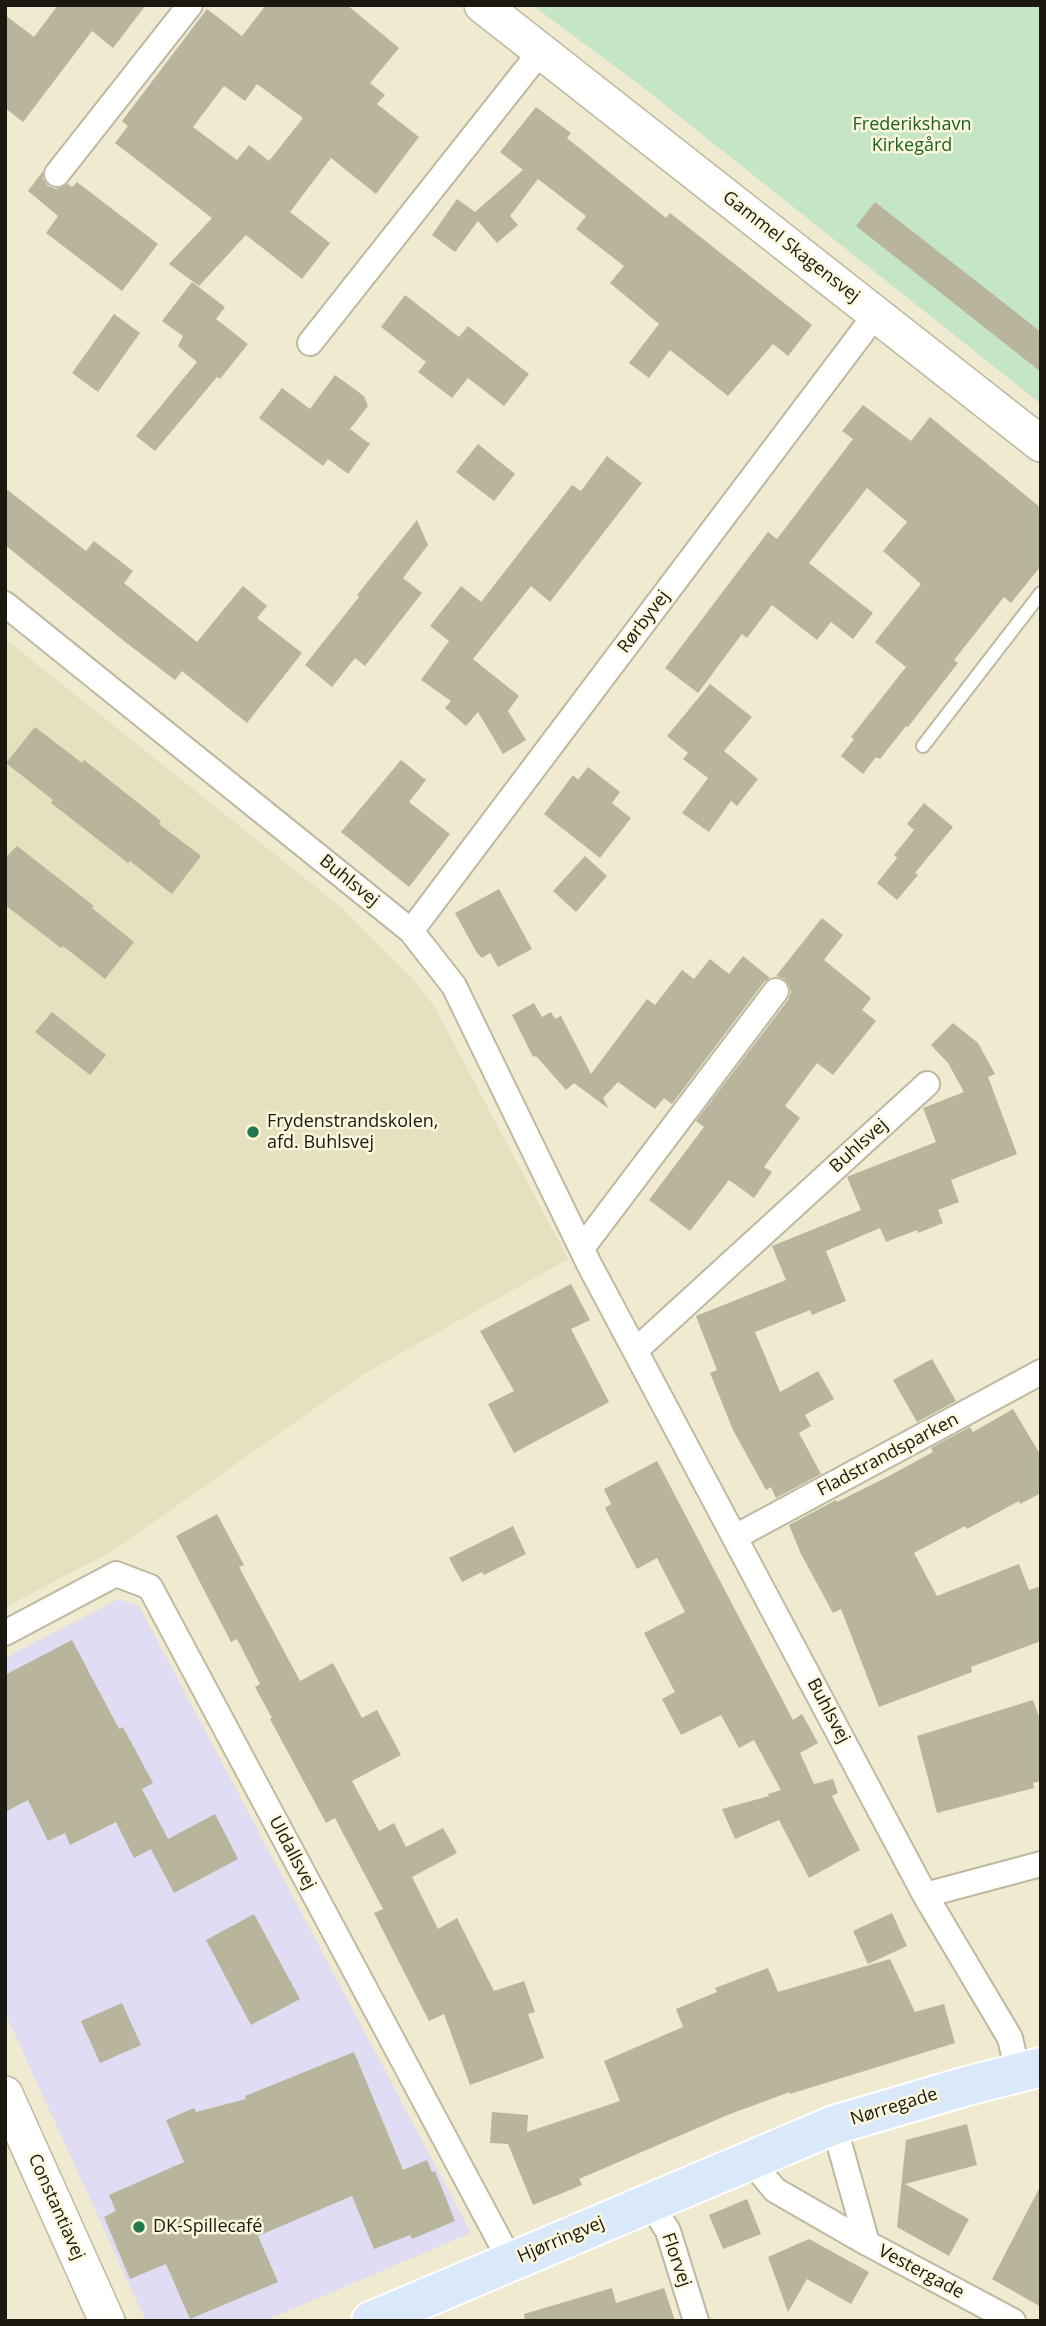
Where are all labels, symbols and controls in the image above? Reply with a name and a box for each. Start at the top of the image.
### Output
park label: Frederikshavn Kirkegård [853,114,971,156]
street label: Gammel Skagensvej [718,187,864,307]
street label: Rørbyvej [613,586,675,658]
street label: Buhlsvej [315,850,383,912]
place label: Frydenstrandskolen, afd. Buhlsvej [267,1111,438,1154]
street label: Buhlsvej [826,1114,892,1178]
marker: Frydenstrandskolen, afd. Buhlsvej [245,1124,261,1140]
street label: Fladstrandsparken [814,1409,962,1501]
street label: Buhlsvej [802,1675,854,1747]
street label: Uldallsvej [264,1813,320,1893]
street label: Nørregade [848,2084,940,2130]
street label: Constantiavej [23,2151,89,2263]
street label: Hjørringvej [514,2212,608,2268]
place label: DK-Spillecafé [153,2216,262,2238]
marker: DK-Spillecafé [131,2219,147,2235]
street label: Florvej [657,2230,695,2290]
street label: Vestergade [874,2240,968,2304]

